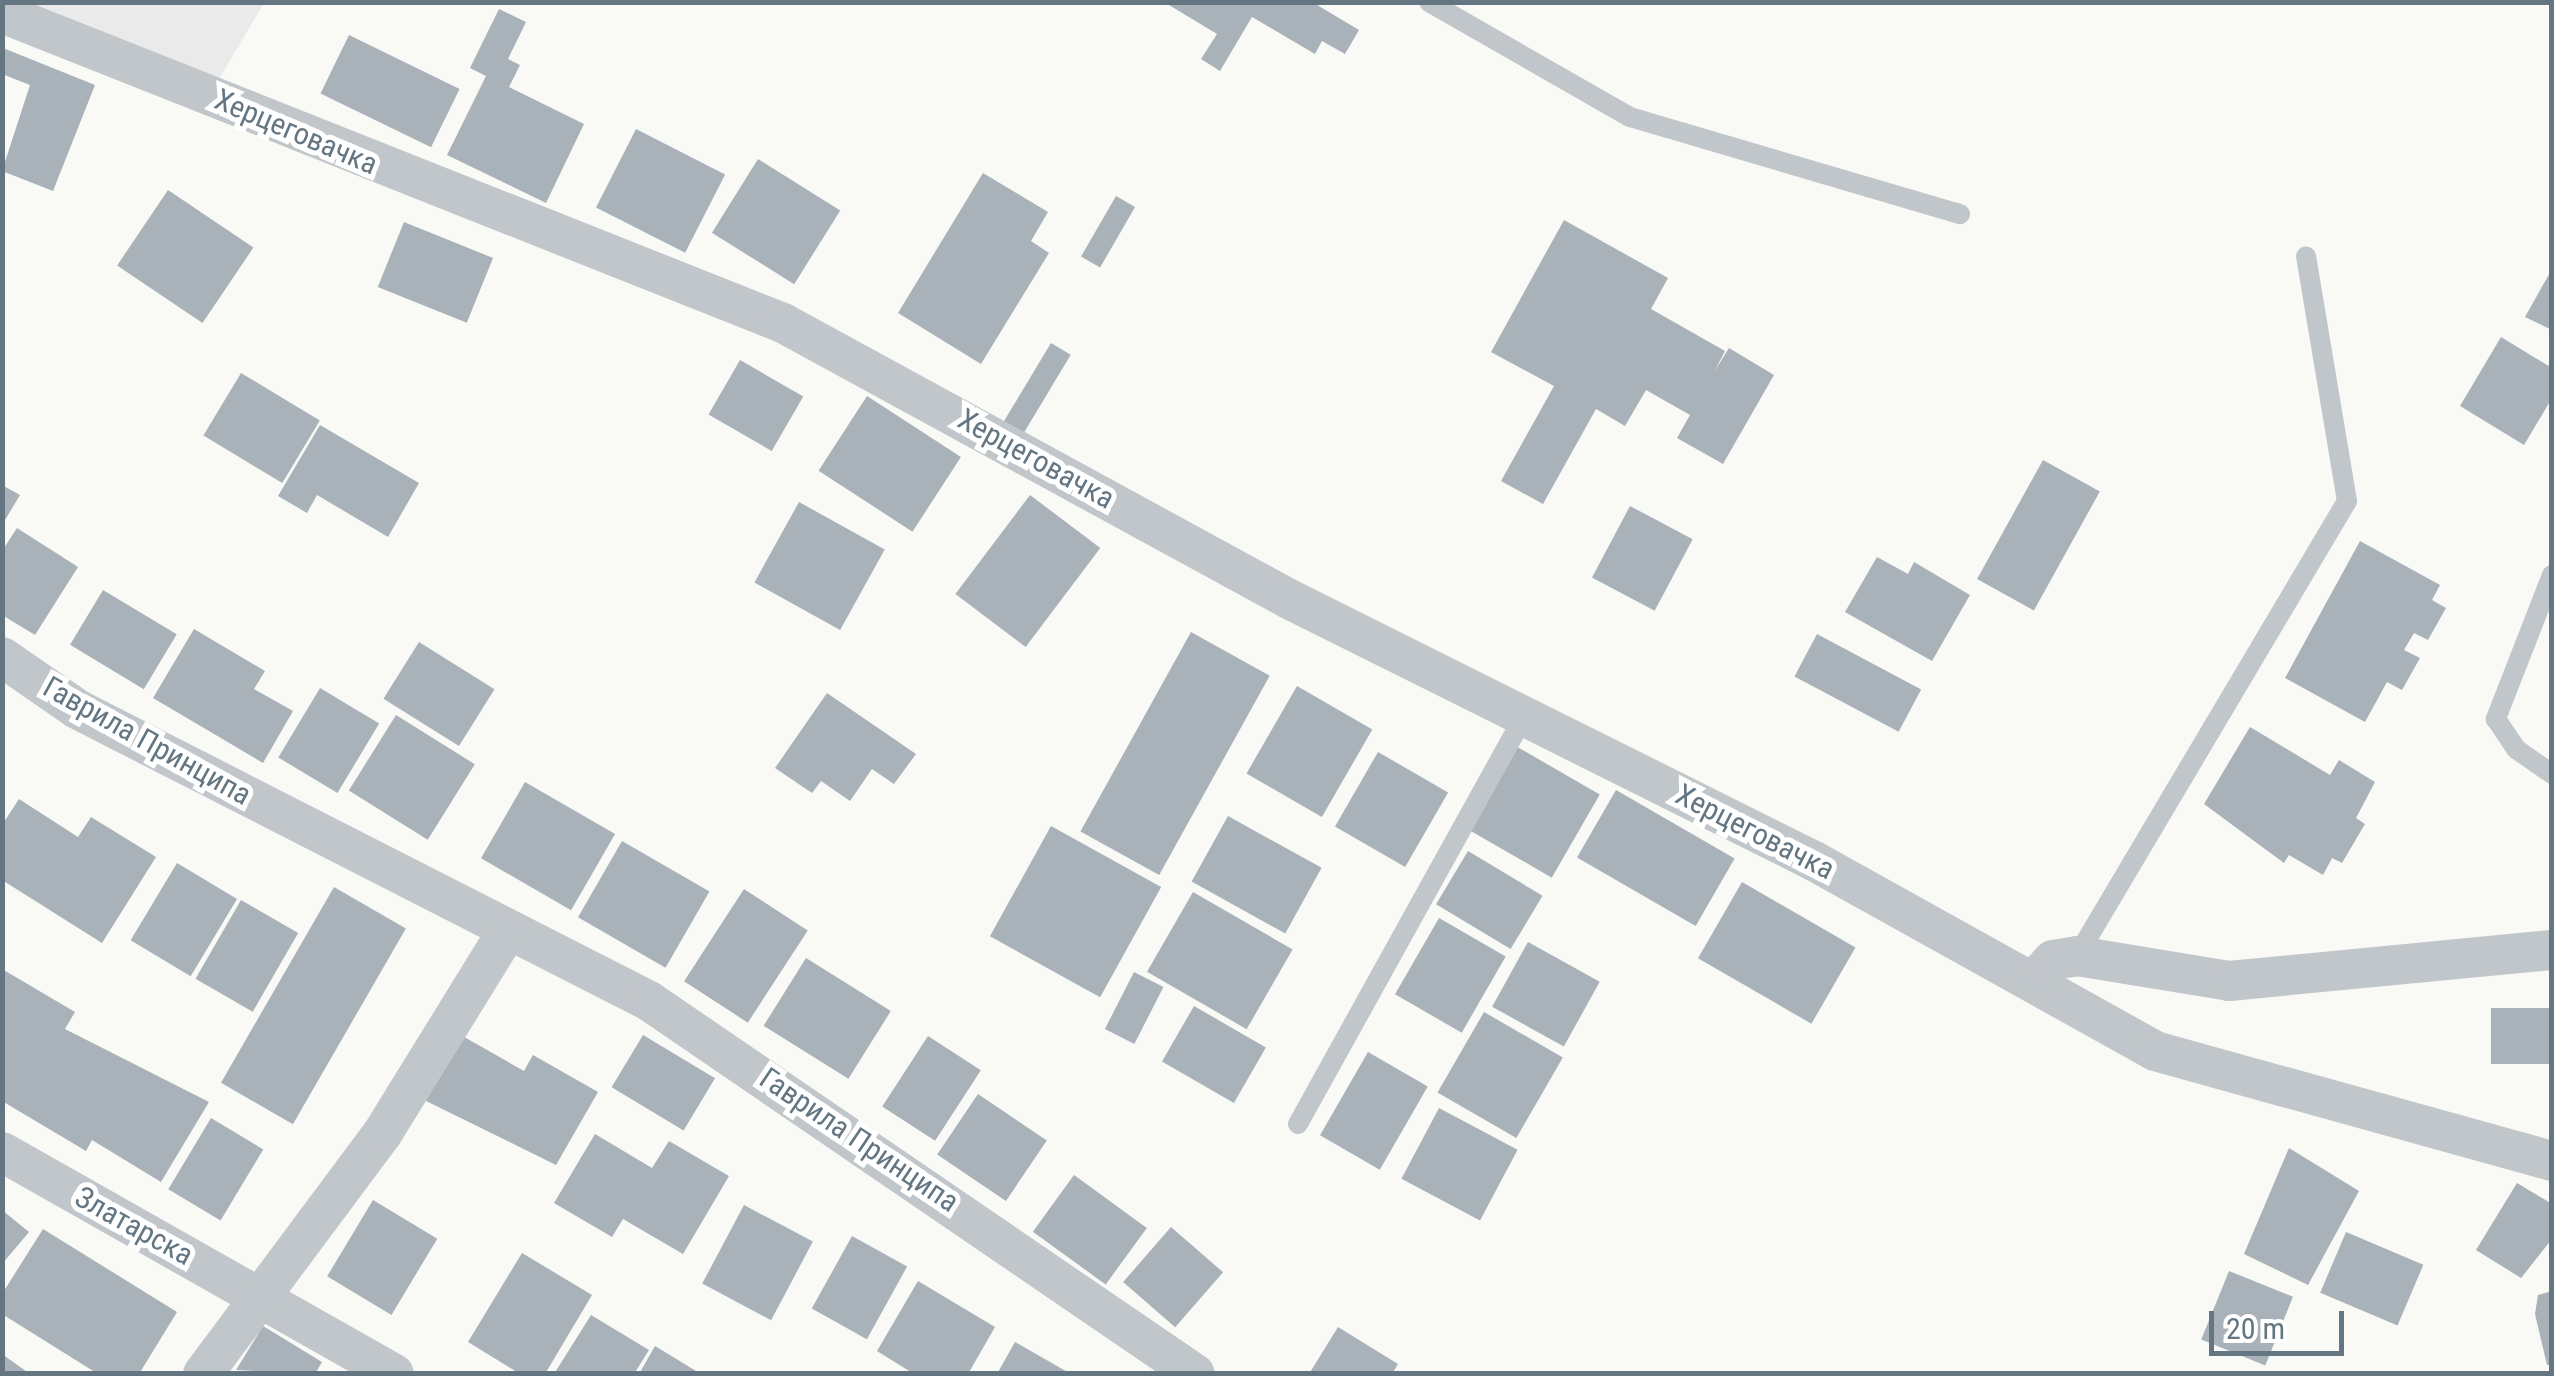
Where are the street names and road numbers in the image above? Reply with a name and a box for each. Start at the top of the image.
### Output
street label: Херцеговачка [209,82,383,182]
street label: Херцеговачка [951,401,1121,517]
street label: Гаврила Принципа [37,669,257,813]
street label: Херцеговачка [1670,777,1840,887]
street label: Гаврила Принципа [753,1060,965,1220]
street label: Златарска [69,1179,199,1273]

